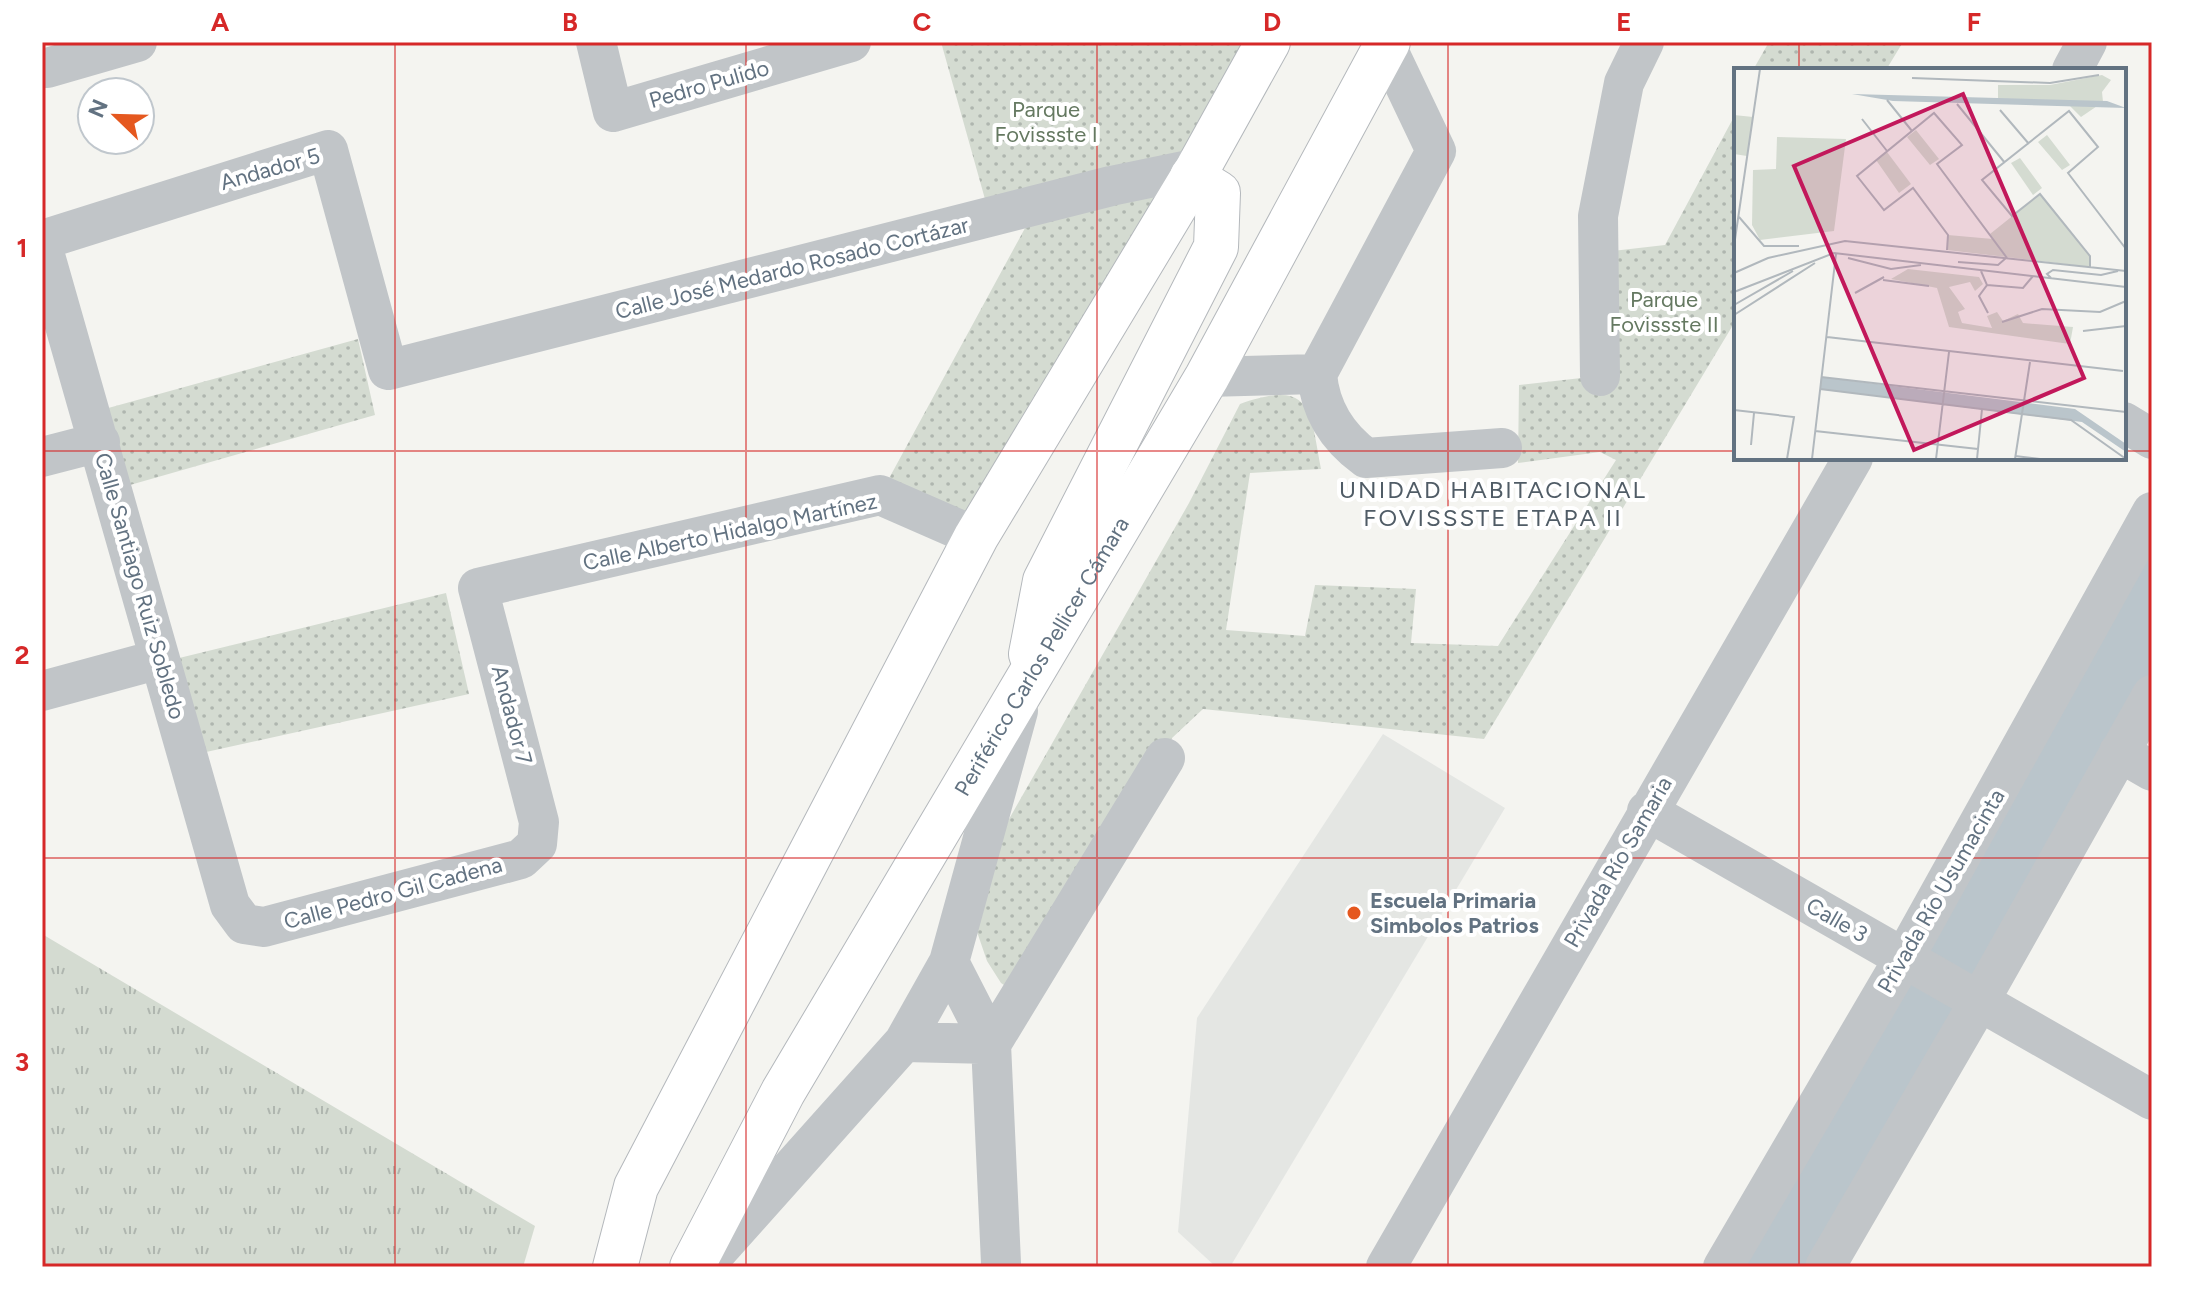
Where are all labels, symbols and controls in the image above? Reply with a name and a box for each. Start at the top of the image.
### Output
text: A [211,6,230,38]
text: B [562,6,578,38]
text: C [913,6,932,38]
text: D [1263,6,1281,38]
text: E [1616,6,1632,38]
text: F [1967,6,1981,38]
street label: Pedro Pulido [646,54,772,114]
inset map [1734,68,2126,460]
north arrow [76,76,156,156]
text: N [82,95,114,121]
park label: Parque Fovissste I [994,96,1098,148]
street label: Andador 5 [217,142,323,196]
street label: Calle José Medardo Rosado Cortázar [612,211,972,325]
text: 1 [17,232,27,264]
park label: Parque Fovissste II [1609,286,1719,338]
street label: Calle Santiago Ruiz Sobledo [89,450,191,722]
district label: UNIDAD HABITACIONAL FOVISSSTE ETAPA II [1339,475,1647,532]
street label: Calle Alberto Hidalgo Martínez [580,488,880,576]
street label: Periférico Carlos Pellicer Cámara [948,512,1135,800]
text: 2 [14,639,30,671]
street label: Andador 7 [486,662,538,768]
street label: Privada Río Samaria [1558,772,1678,952]
street label: Privada Río Usumacinta [1872,784,2010,998]
street label: Calle Pedro Gil Cadena [281,851,505,935]
place label: Escuela Primaria Simbolos Patrios [1370,887,1539,939]
street label: Calle 3 [1802,892,1872,948]
marker: Escuela Primaria Simbolos Patrios [1345,904,1363,922]
text: 3 [15,1046,29,1078]

